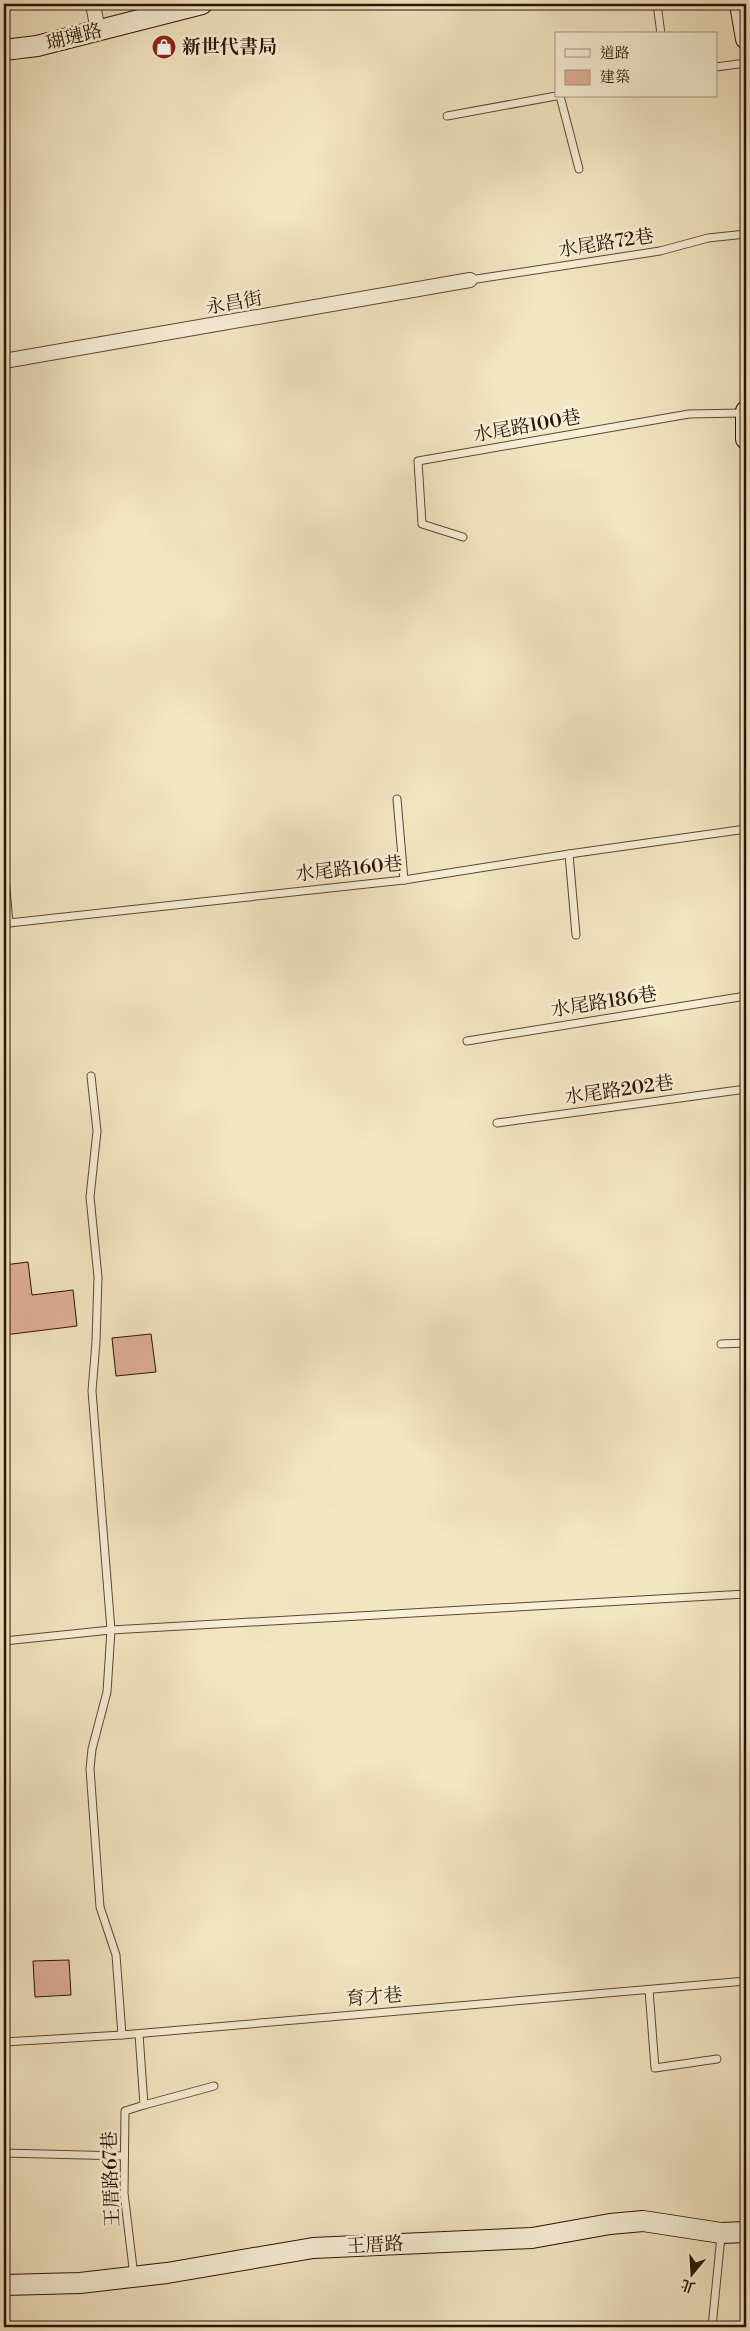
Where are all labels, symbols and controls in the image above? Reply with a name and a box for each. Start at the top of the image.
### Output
street label: 瑚璉路 [43,18,105,56]
legend [555,32,718,98]
shop icon: 新世代書局 [151,34,177,60]
place label: 新世代書局 [182,35,277,59]
text: 道路 [600,44,630,63]
text: 建築 [600,68,630,87]
street label: 水尾路72巷 [557,224,655,262]
street label: 永昌街 [204,286,264,320]
street label: 水尾路100巷 [471,405,583,447]
street label: 水尾路160巷 [294,851,404,887]
street label: 水尾路186巷 [549,982,659,1022]
street label: 水尾路202巷 [563,1070,675,1110]
street label: 育才巷 [345,1983,403,2011]
street label: 王厝路67巷 [97,2131,125,2227]
street label: 王厝路 [346,2232,404,2258]
north arrow [668,2248,718,2298]
text: 北 [679,2275,698,2296]

